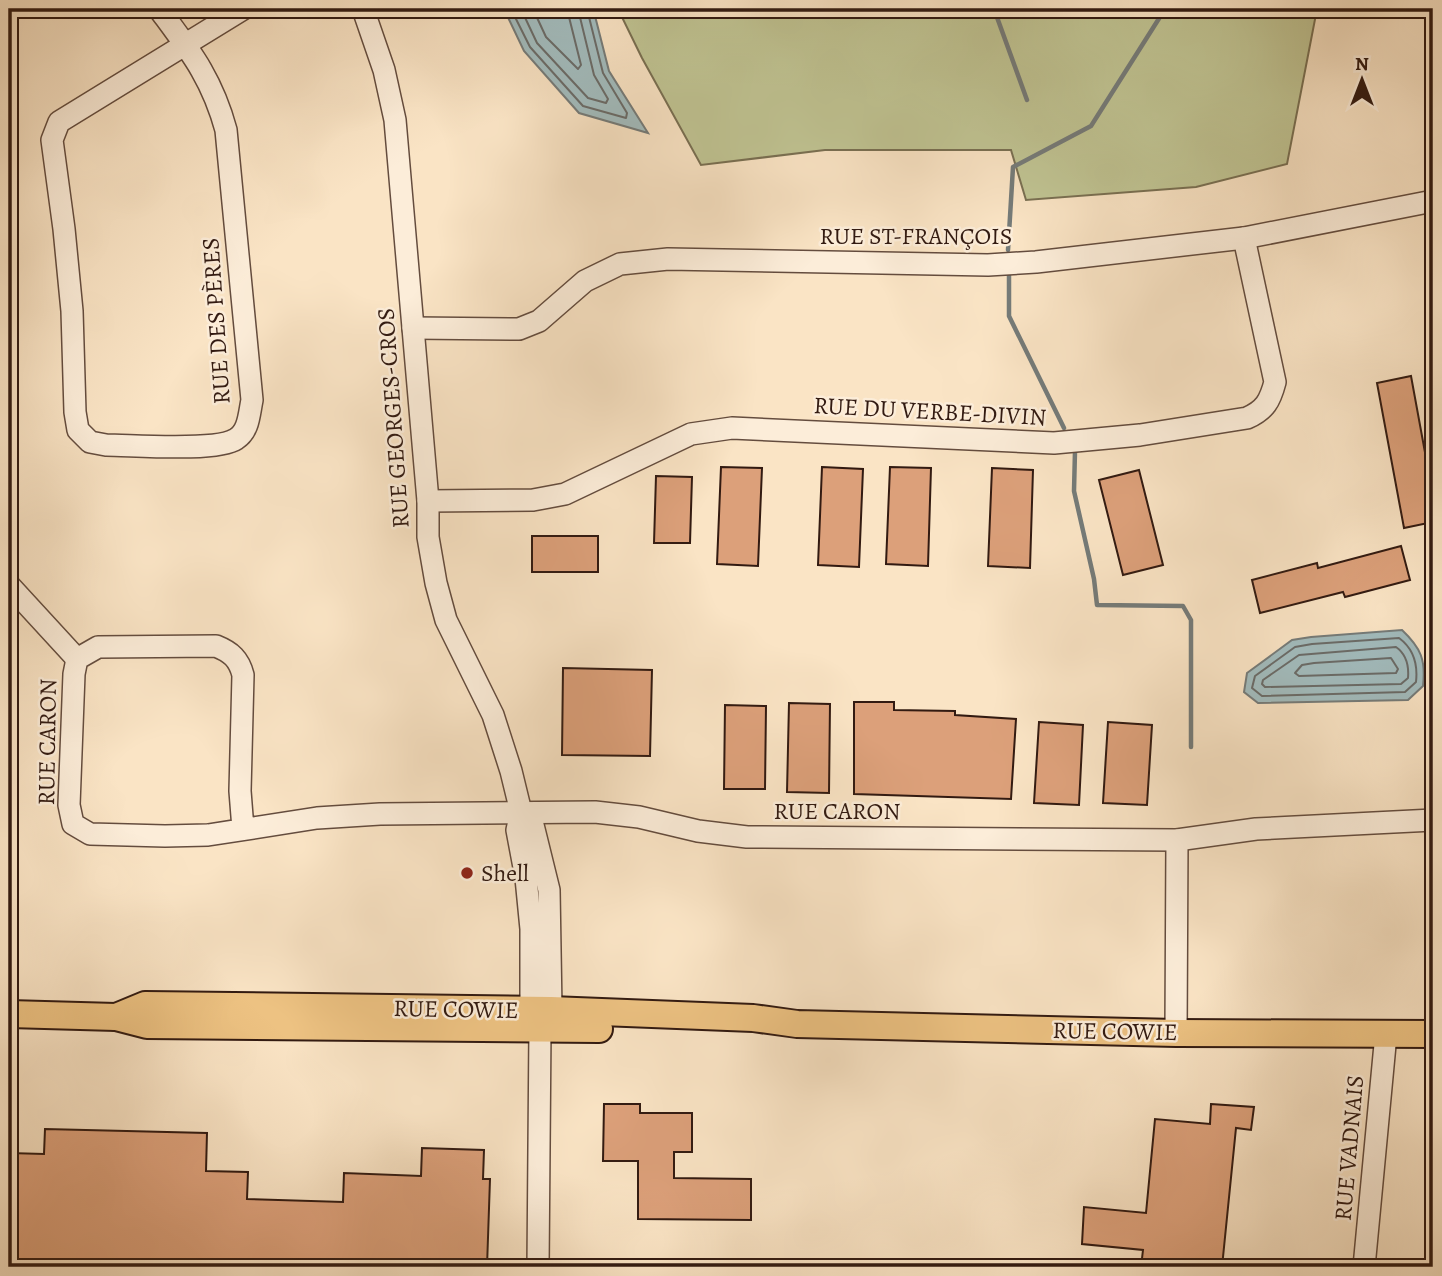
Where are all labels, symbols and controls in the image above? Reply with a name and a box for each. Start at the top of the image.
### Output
north arrow [1326,46,1396,116]
text: N [1355,51,1369,77]
street label: RUE ST-FRANÇOIS [820,220,1012,252]
street label: RUE DES PÈRES [194,237,238,405]
street label: RUE GEORGES-CROS [369,307,417,529]
street label: RUE DU VERBE-DIVIN [813,389,1047,433]
street label: RUE CARON [30,678,64,806]
street label: RUE CARON [774,795,900,827]
place label: Shell [481,857,529,889]
marker: Shell [459,865,475,881]
street label: RUE COWIE [393,992,519,1026]
street label: RUE COWIE [1052,1014,1178,1048]
street label: RUE VADNAIS [1327,1074,1371,1222]

